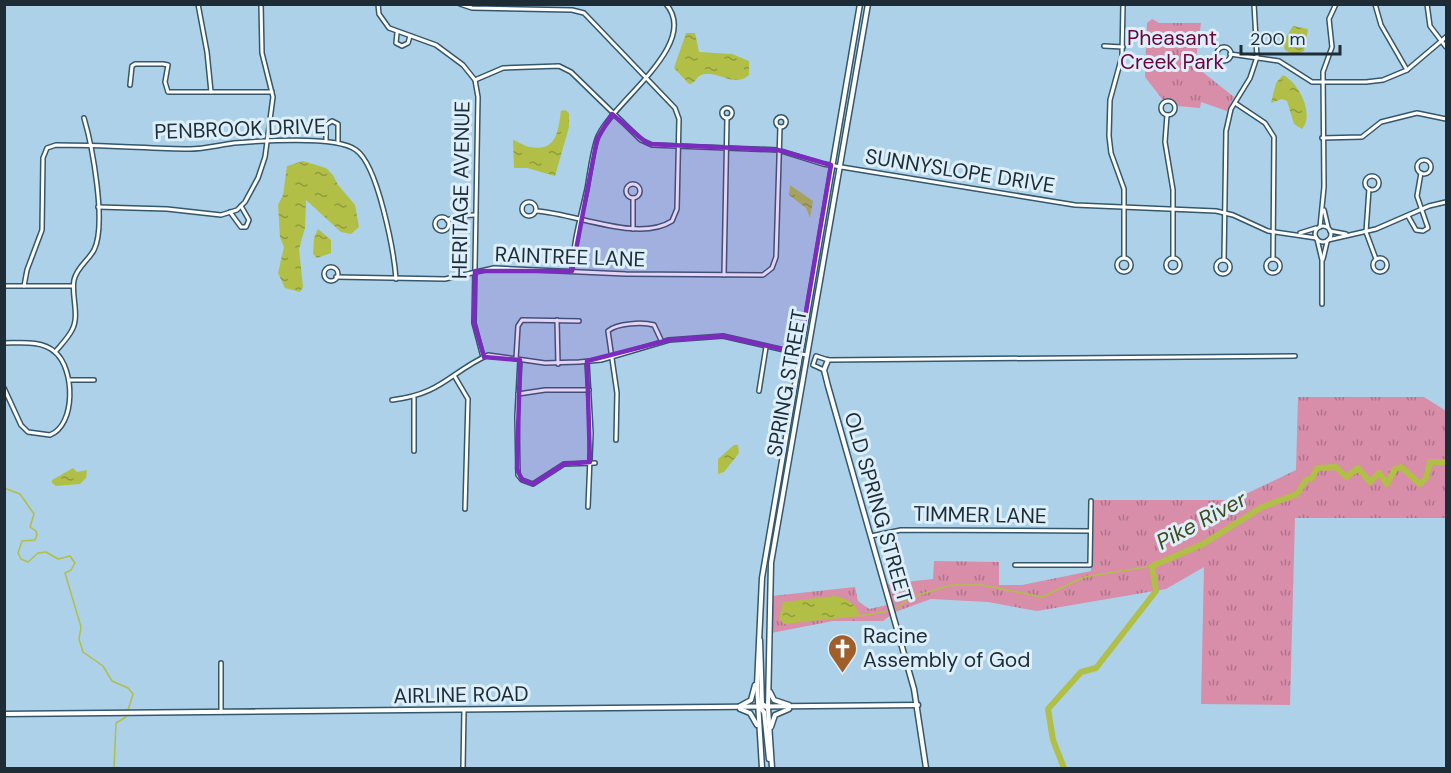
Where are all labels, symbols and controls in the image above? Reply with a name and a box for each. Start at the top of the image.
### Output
scale bar [1241,18,1340,56]
park label: Pheasant Creek Park [1120,24,1224,76]
text: 200 m [1250,27,1306,51]
street label: HERITAGE AVENUE [445,101,477,279]
street label: PENBROOK DRIVE [154,112,326,146]
street label: SUNNYSLOPE DRIVE [863,142,1057,200]
street label: RAINTREE LANE [494,240,646,274]
street label: SPRING STREET [760,307,814,459]
street label: OLD SPRING STREET [837,409,919,606]
water label: Pike River [1151,484,1252,556]
street label: TIMMER LANE [913,500,1047,530]
place label: Racine Assembly of God [863,622,1030,674]
church icon: Racine Assembly of God [826,632,858,674]
street label: AIRLINE ROAD [393,680,529,710]

